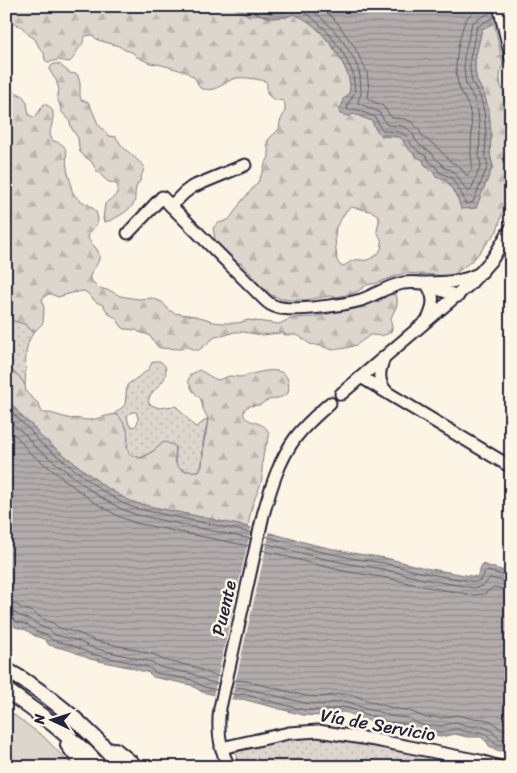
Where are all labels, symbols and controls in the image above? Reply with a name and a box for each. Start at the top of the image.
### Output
street label: Puente [202,577,246,639]
north arrow [28,696,78,746]
street label: Vía de Servicio [318,699,438,751]
text: N [27,713,52,726]

